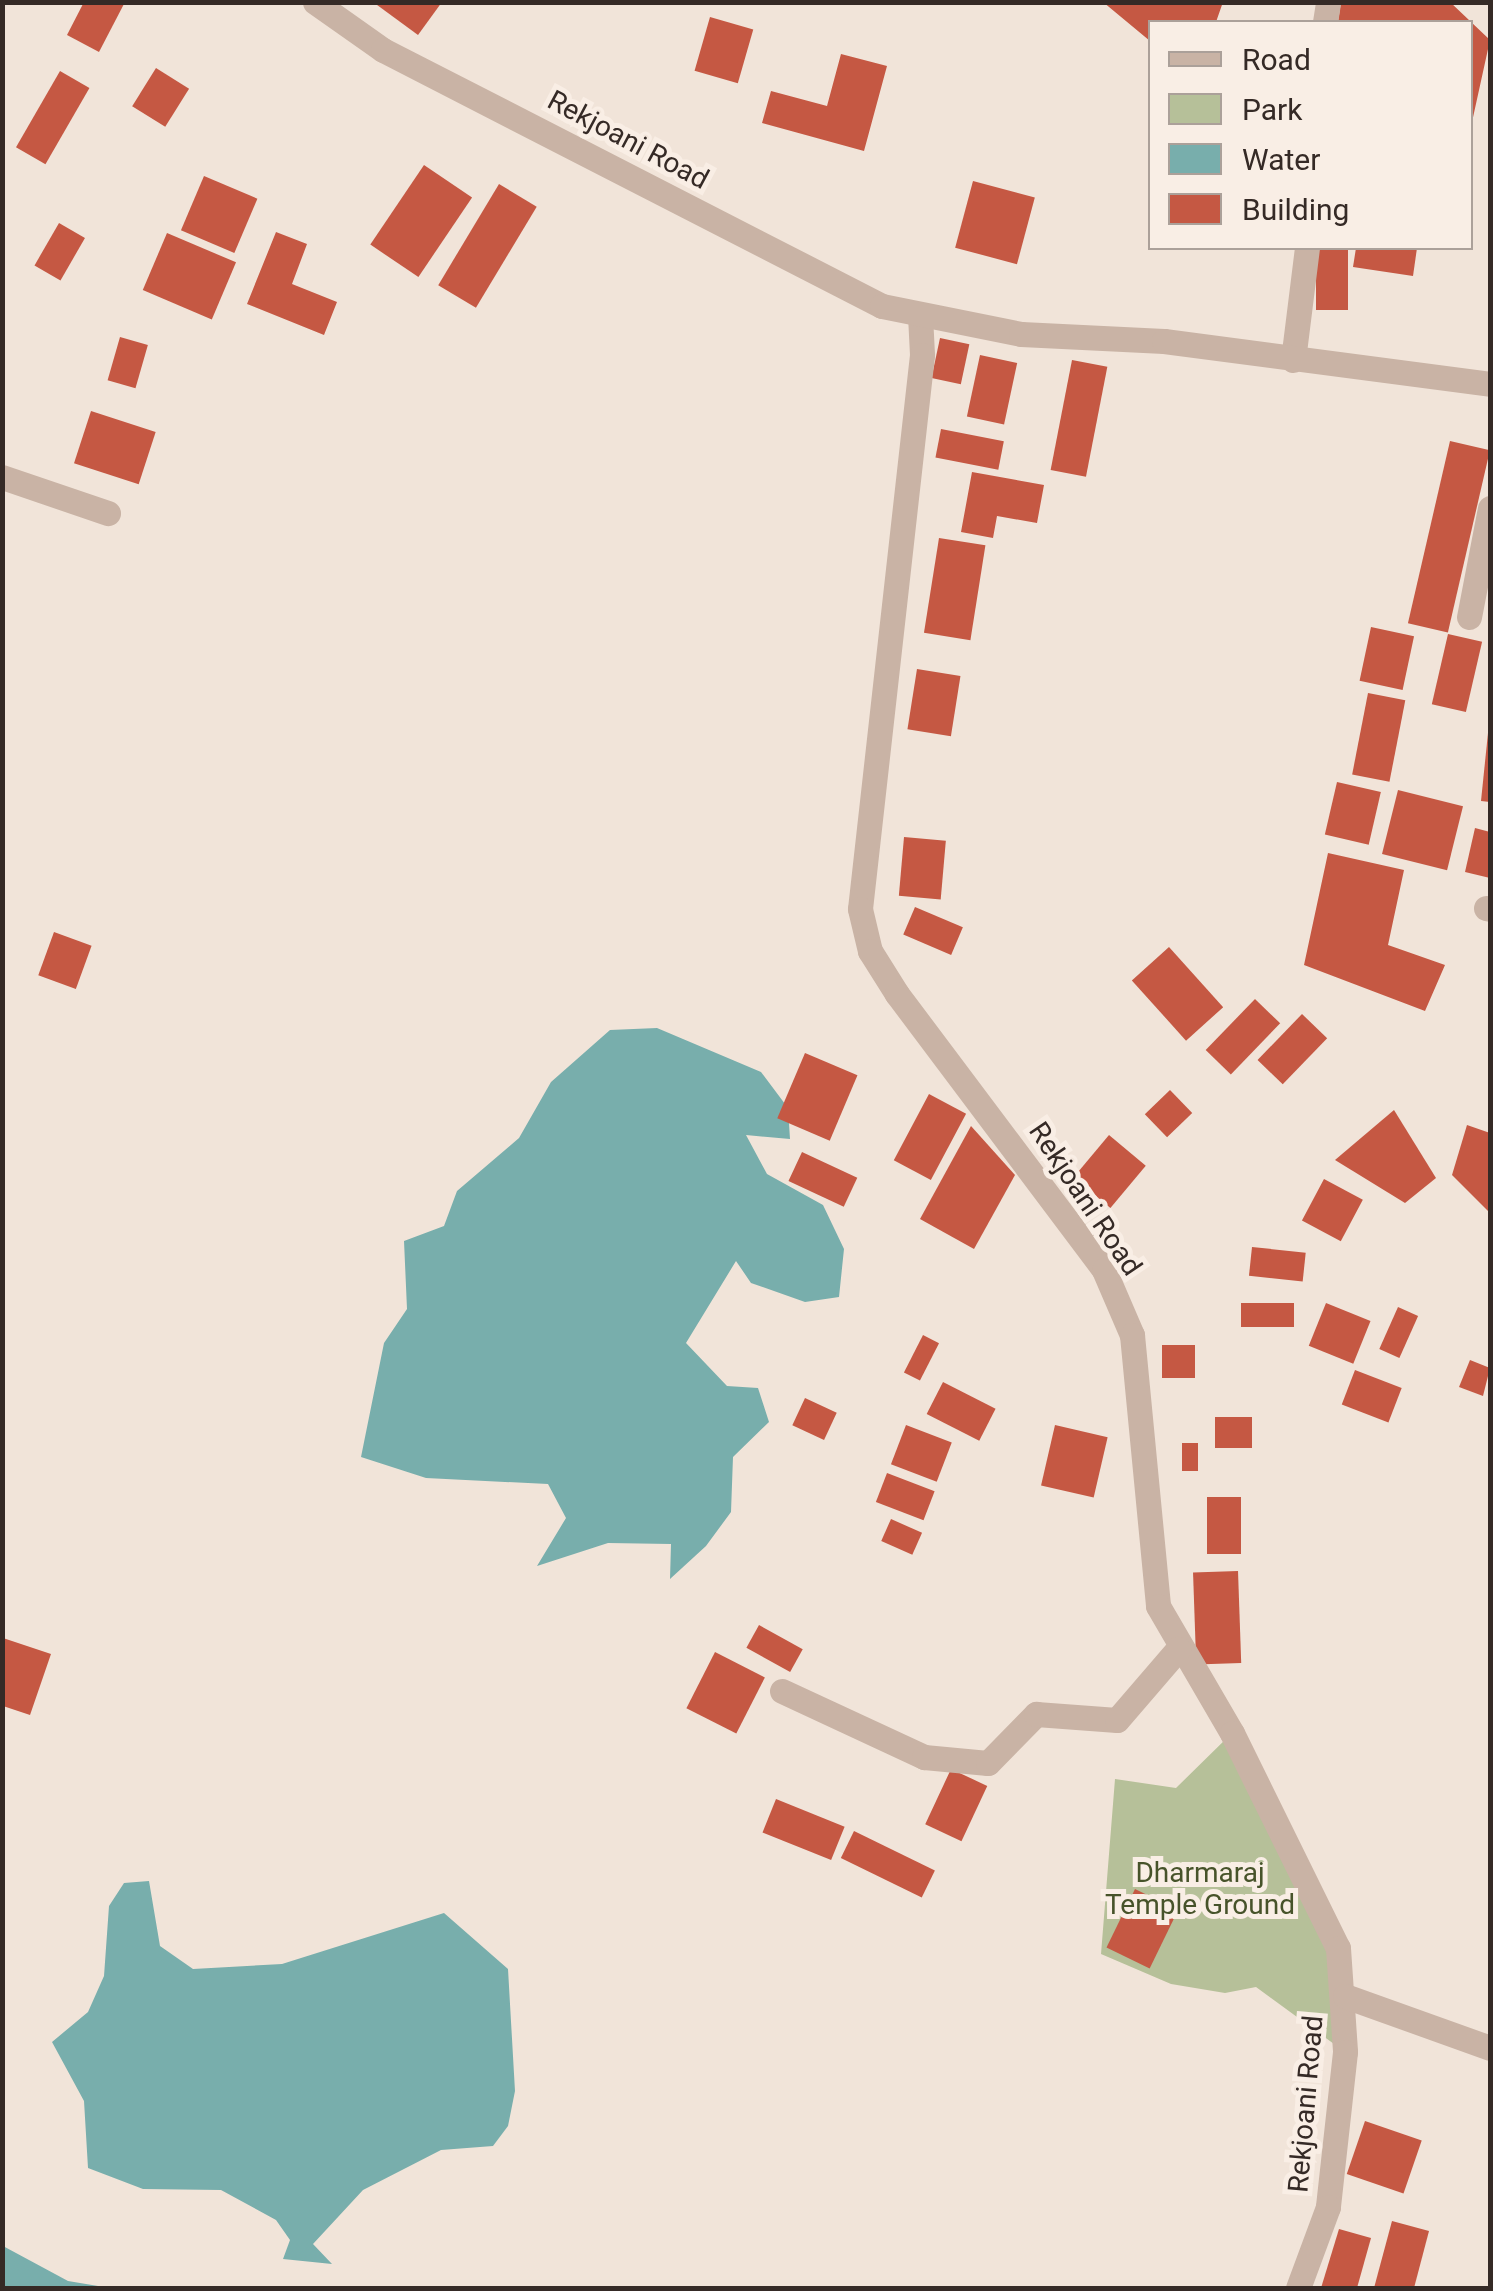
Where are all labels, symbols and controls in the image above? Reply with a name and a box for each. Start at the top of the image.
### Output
legend [1148,20,1473,250]
text: Road [1242,42,1311,77]
street label: Rekjoani Road [542,83,714,197]
text: Park [1242,92,1302,127]
text: Water [1242,142,1320,177]
text: Building [1242,192,1349,227]
street label: Rekjoani Road [1021,1116,1149,1282]
park label: Dharmaraj Temple Ground [1105,1856,1295,1922]
street label: Rekjoani Road [1282,2014,1330,2194]

